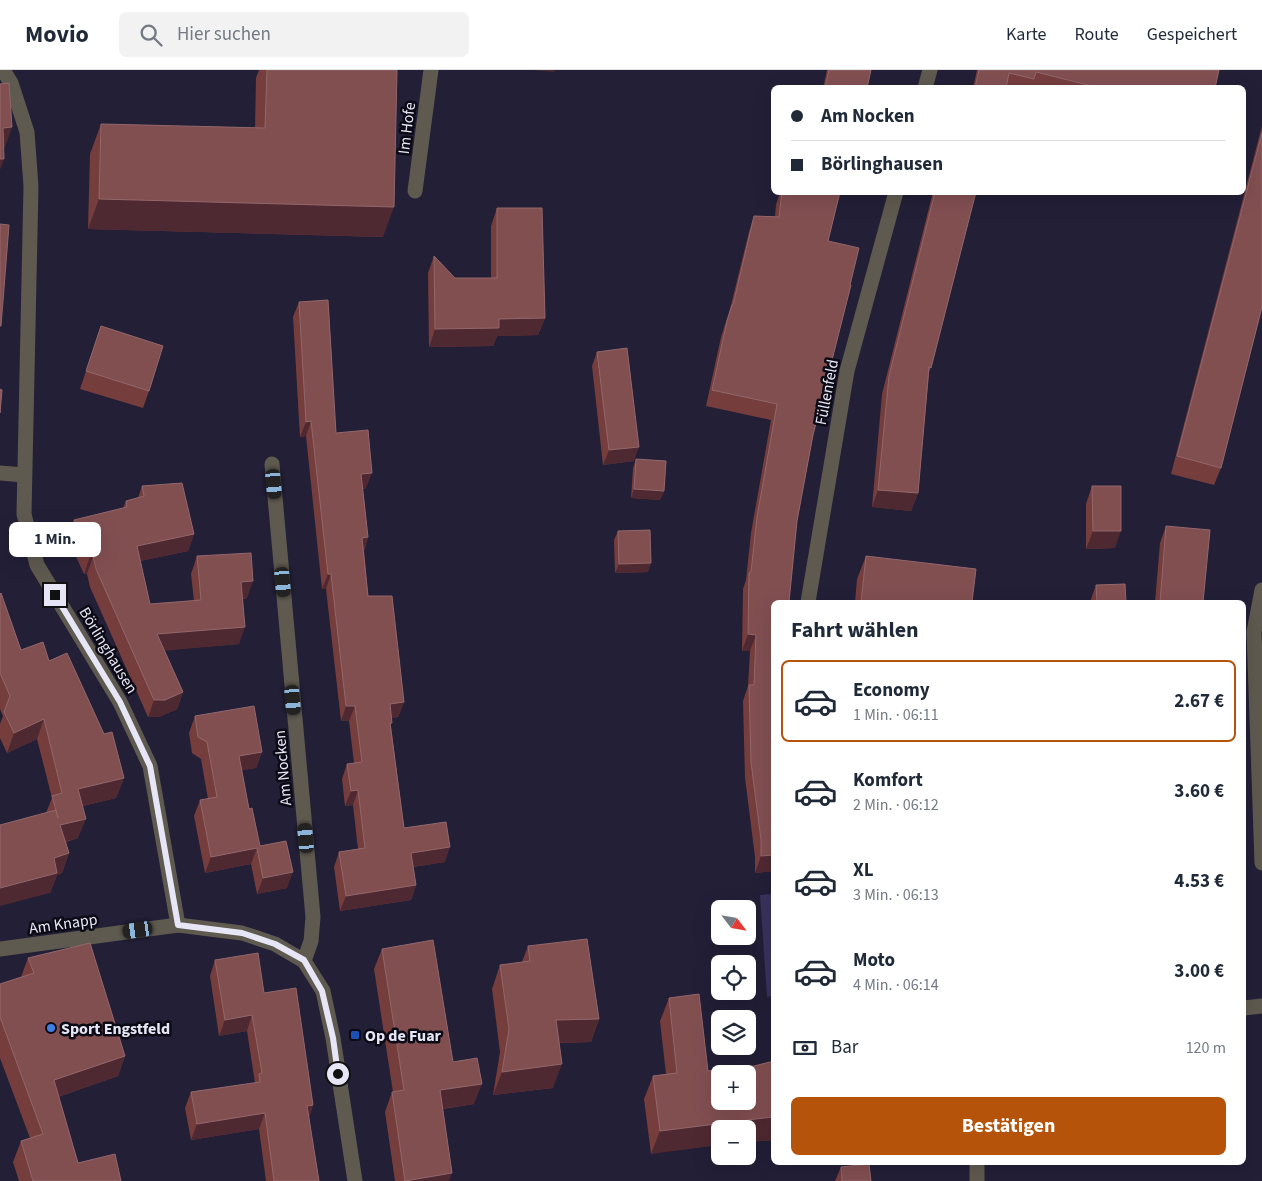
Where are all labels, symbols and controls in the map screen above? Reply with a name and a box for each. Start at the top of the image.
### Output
search box [119,12,469,57]
text: Movio [25,17,89,52]
icon: search [137,21,165,49]
text: Hier suchen [177,21,271,48]
text: Karte [1006,22,1046,47]
text: Route [1074,22,1119,47]
text: Gespeichert [1147,22,1237,47]
street label: Im Hofe [393,101,421,155]
text: Am Nocken [821,103,915,130]
text: Börlinghausen [821,151,943,178]
street label: Füllenfeld [810,357,844,427]
car [265,468,282,500]
callout: 1 Min. [9,522,101,558]
text: 1 Min. [34,528,76,550]
car [274,566,291,598]
route end [44,584,66,606]
street label: Börlinghausen [74,603,143,698]
text: Fahrt wählen [791,614,919,646]
text: Economy [853,677,930,704]
icon: car [793,679,838,724]
car [284,684,301,716]
text: 2.67 € [1174,688,1224,715]
text: 1 Min. · 06:11 [853,704,939,726]
street label: Am Nocken [269,729,297,807]
text: Komfort [853,767,923,794]
icon: car [793,769,838,814]
text: 3.60 € [1174,778,1224,805]
text: 2 Min. · 06:12 [853,794,939,816]
car [297,822,314,854]
text: XL [853,857,874,884]
icon: car [793,859,838,904]
text: 4.53 € [1174,868,1224,895]
text: 3 Min. · 06:13 [853,884,939,906]
north arrow [711,900,756,945]
map controls [711,900,756,1165]
street label: Am Knapp [27,908,99,940]
car [122,920,153,940]
text: Moto [853,947,895,974]
icon: car [793,949,838,994]
button: locate [711,955,756,1000]
text: 3.00 € [1174,958,1224,985]
text: 4 Min. · 06:14 [853,974,939,996]
button: layers [711,1010,756,1055]
place label: Sport Engstfeld [61,1018,170,1040]
marker: Sport Engstfeld [45,1022,57,1034]
place label: Op de Fuar [365,1025,442,1047]
marker: Op de Fuar [349,1029,361,1041]
icon: cash [791,1034,819,1062]
text: Bar [831,1034,858,1061]
text: 120 m [1186,1037,1226,1059]
route start [327,1063,349,1085]
button: + [711,1065,756,1110]
button: Bestätigen [791,1097,1226,1155]
button: − [711,1120,756,1165]

